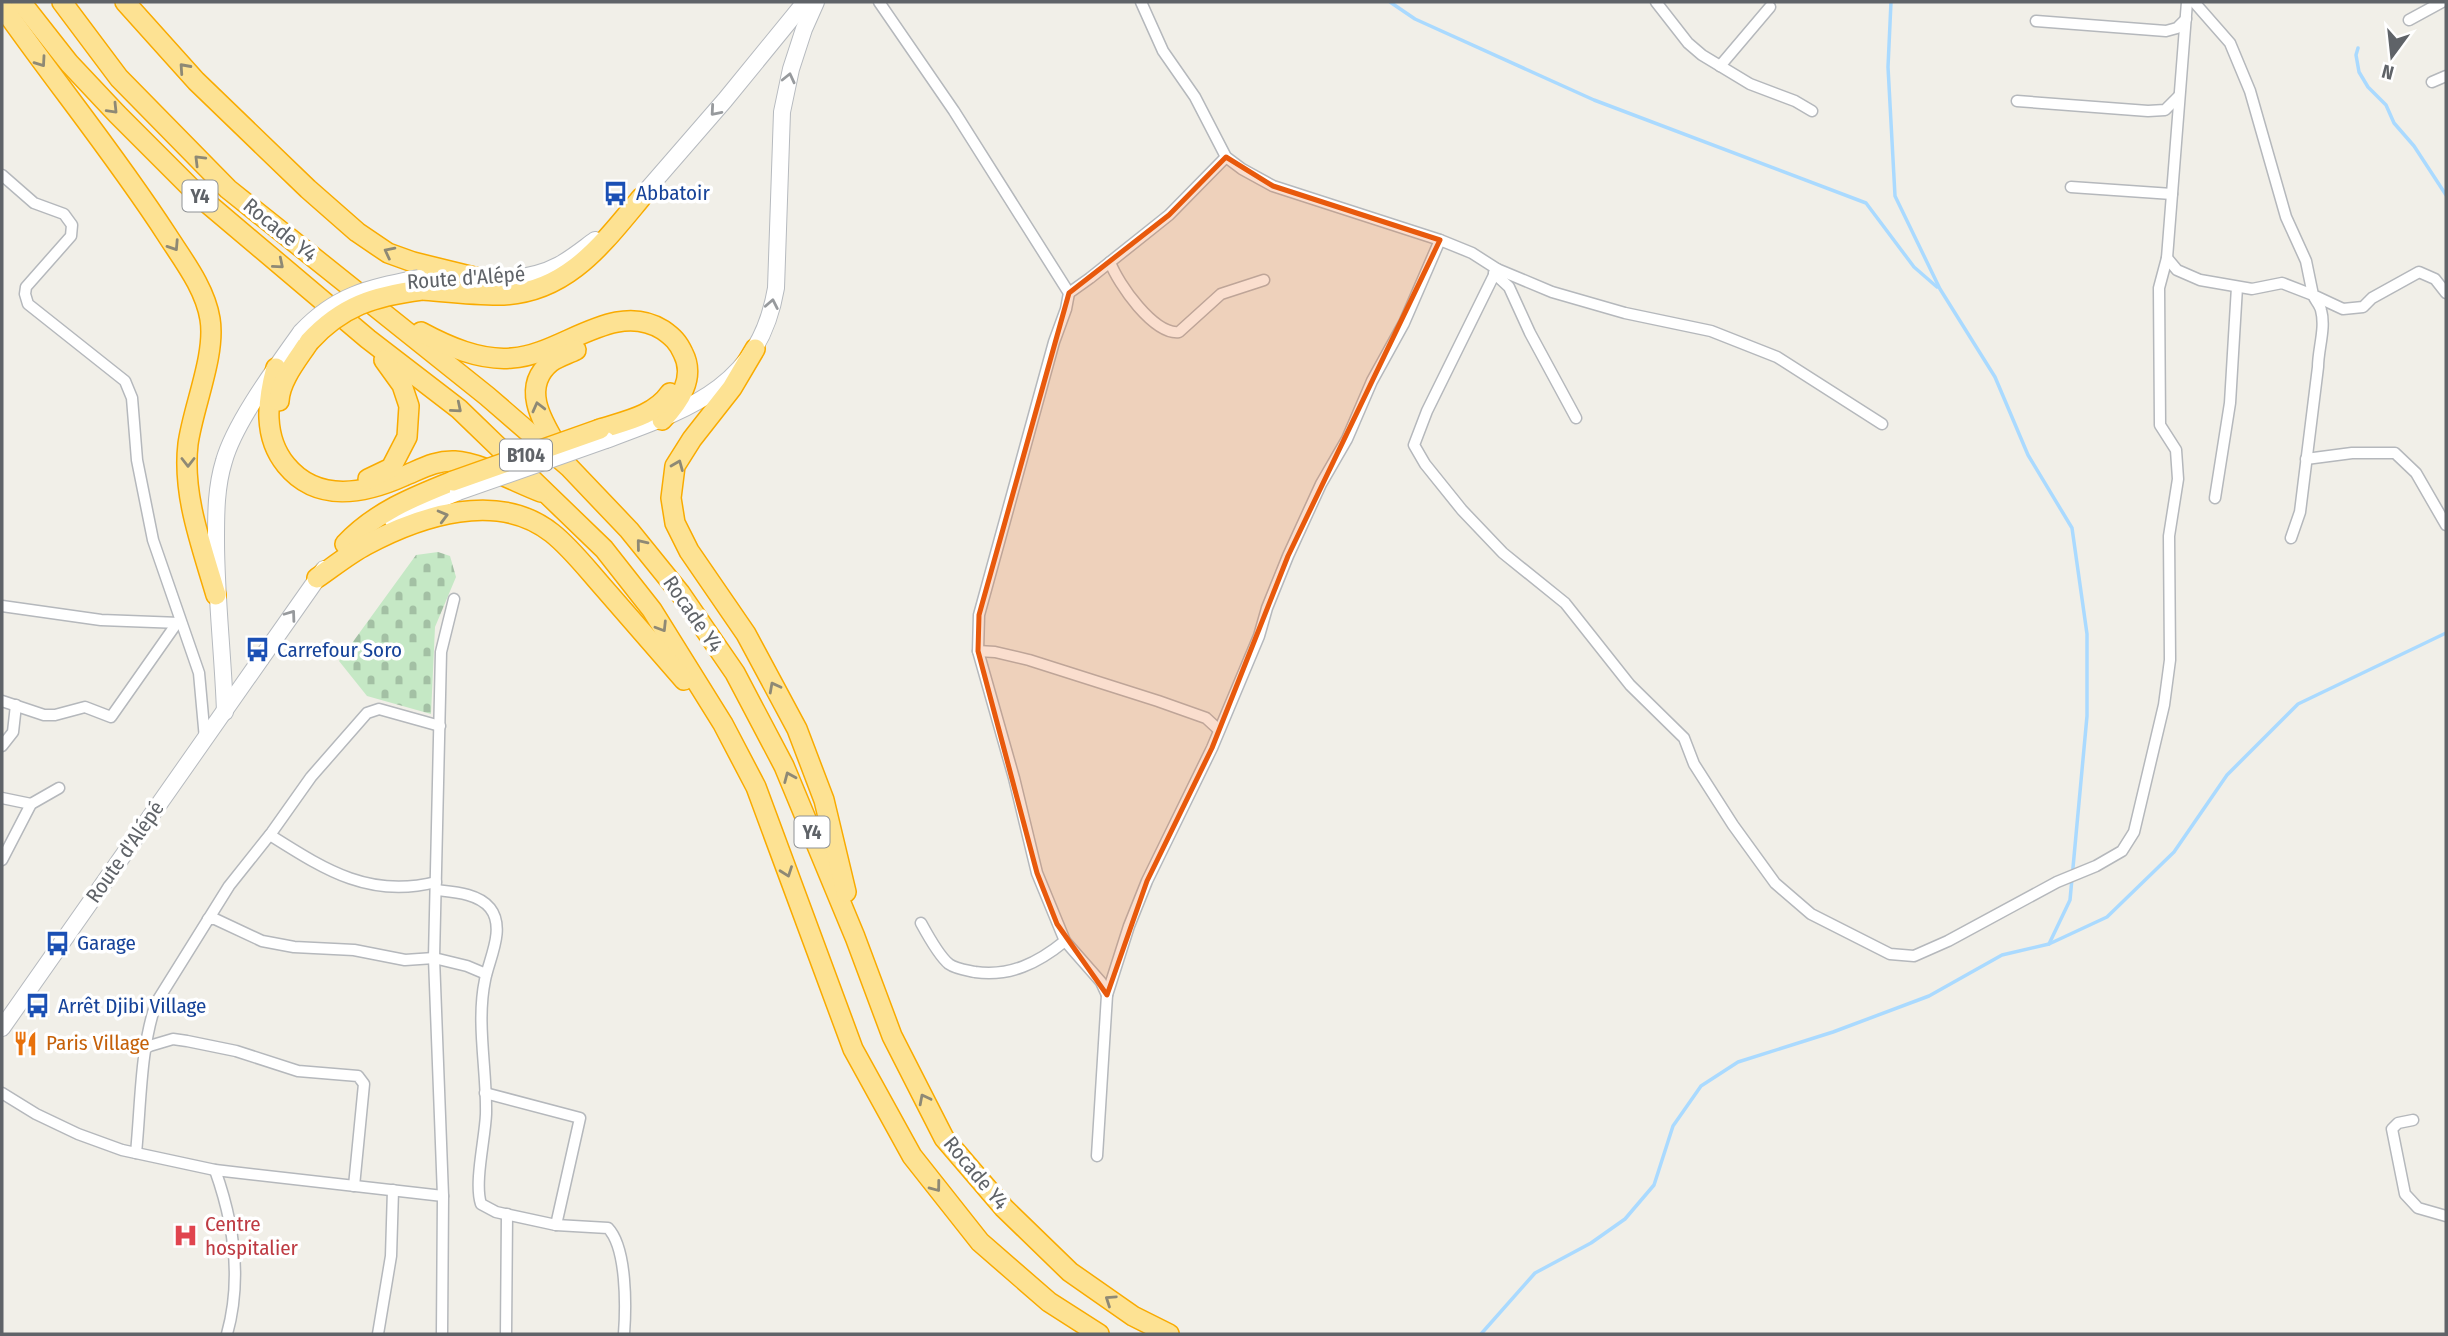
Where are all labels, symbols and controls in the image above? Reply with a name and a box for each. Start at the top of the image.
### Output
north arrow [2357,21,2427,91]
one-way arrow [33,54,45,67]
text: N [2379,59,2396,85]
one-way arrow [180,63,192,76]
one-way arrow [781,72,795,84]
one-way arrow [104,101,117,114]
one-way arrow [711,103,723,116]
one-way arrow [195,155,208,168]
bus stop icon: Abbatoir [602,179,630,207]
road number: Y4 [182,180,218,212]
place label: Abbatoir [636,180,710,206]
street label: Rocade Y4 [238,192,322,268]
one-way arrow [166,239,179,252]
one-way arrow [384,246,396,260]
one-way arrow [271,256,284,268]
street label: Route d'Alépé [406,261,526,295]
one-way arrow [764,298,779,310]
one-way arrow [449,400,462,412]
one-way arrow [532,401,546,413]
road number: B104 [500,440,552,470]
one-way arrow [180,457,196,468]
one-way arrow [670,459,684,472]
one-way arrow [437,510,449,525]
one-way arrow [637,539,649,552]
street label: Rocade Y4 [657,571,729,657]
one-way arrow [282,610,295,623]
one-way arrow [654,619,667,632]
bus stop icon: Carrefour Soro [243,636,271,664]
place label: Carrefour Soro [277,637,402,663]
one-way arrow [769,682,783,694]
one-way arrow [783,771,797,783]
street label: Route d'Alépé [80,796,170,908]
road number: Y4 [794,817,830,848]
one-way arrow [779,866,793,878]
bus stop icon: Garage [43,929,71,957]
place label: Garage [77,930,136,956]
bus stop icon: Arrêt Djibi Village [24,992,52,1020]
place label: Arrêt Djibi Village [58,993,206,1019]
restaurant icon: Paris Village [12,1029,40,1057]
place label: Paris Village [46,1030,150,1056]
one-way arrow [919,1094,933,1106]
street label: Rocade Y4 [938,1131,1014,1215]
one-way arrow [927,1180,940,1192]
place label: Centre hospitalier [205,1211,299,1261]
hospital icon: Centre hospitalier [171,1222,199,1250]
one-way arrow [1105,1296,1118,1308]

